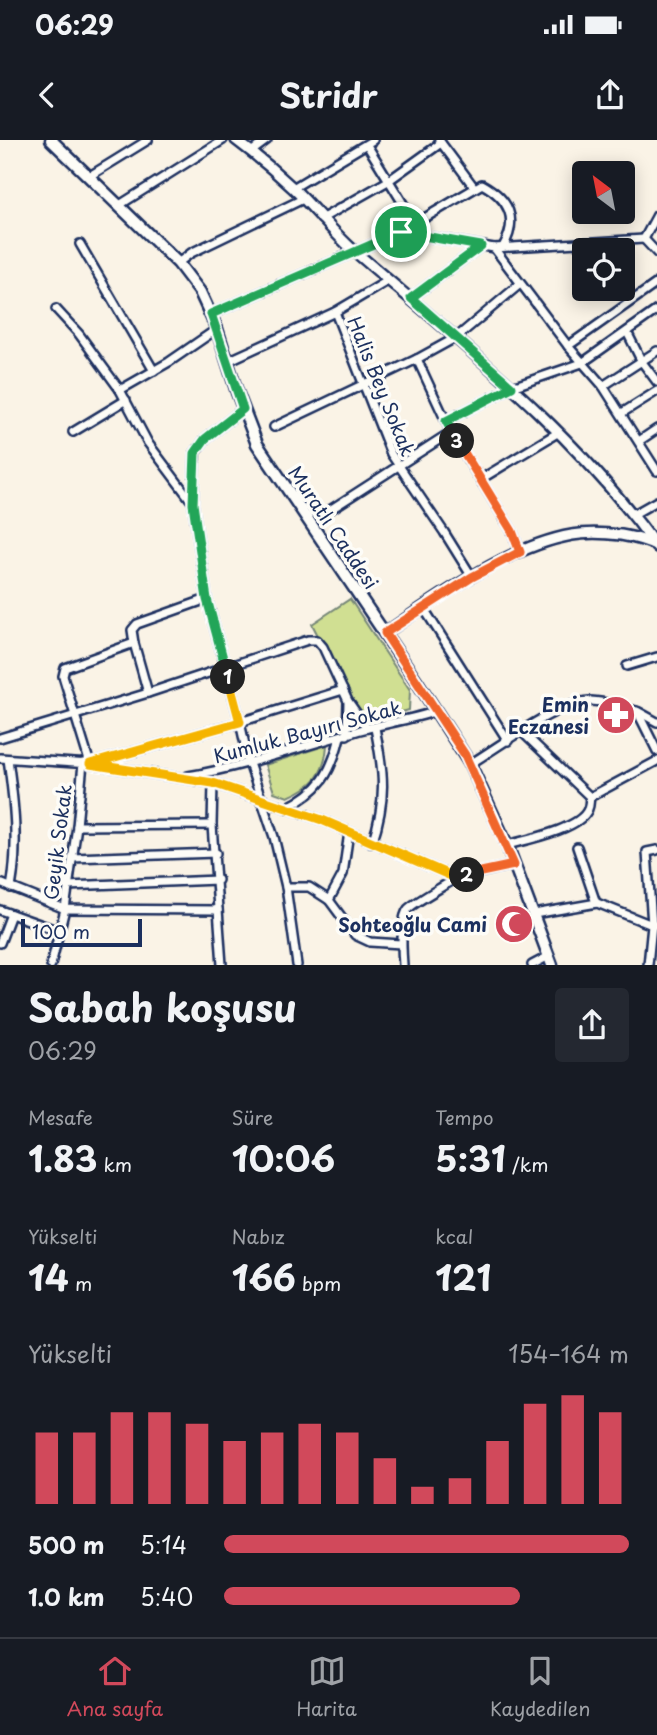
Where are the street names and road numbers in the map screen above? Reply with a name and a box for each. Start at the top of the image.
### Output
street label: Halis Bey Sokak [341,312,423,460]
street label: Muratlı Caddesi [282,460,386,594]
street label: Kumluk Bayırı Sokak [210,692,404,770]
street label: Geyik Sokak [36,782,78,901]

